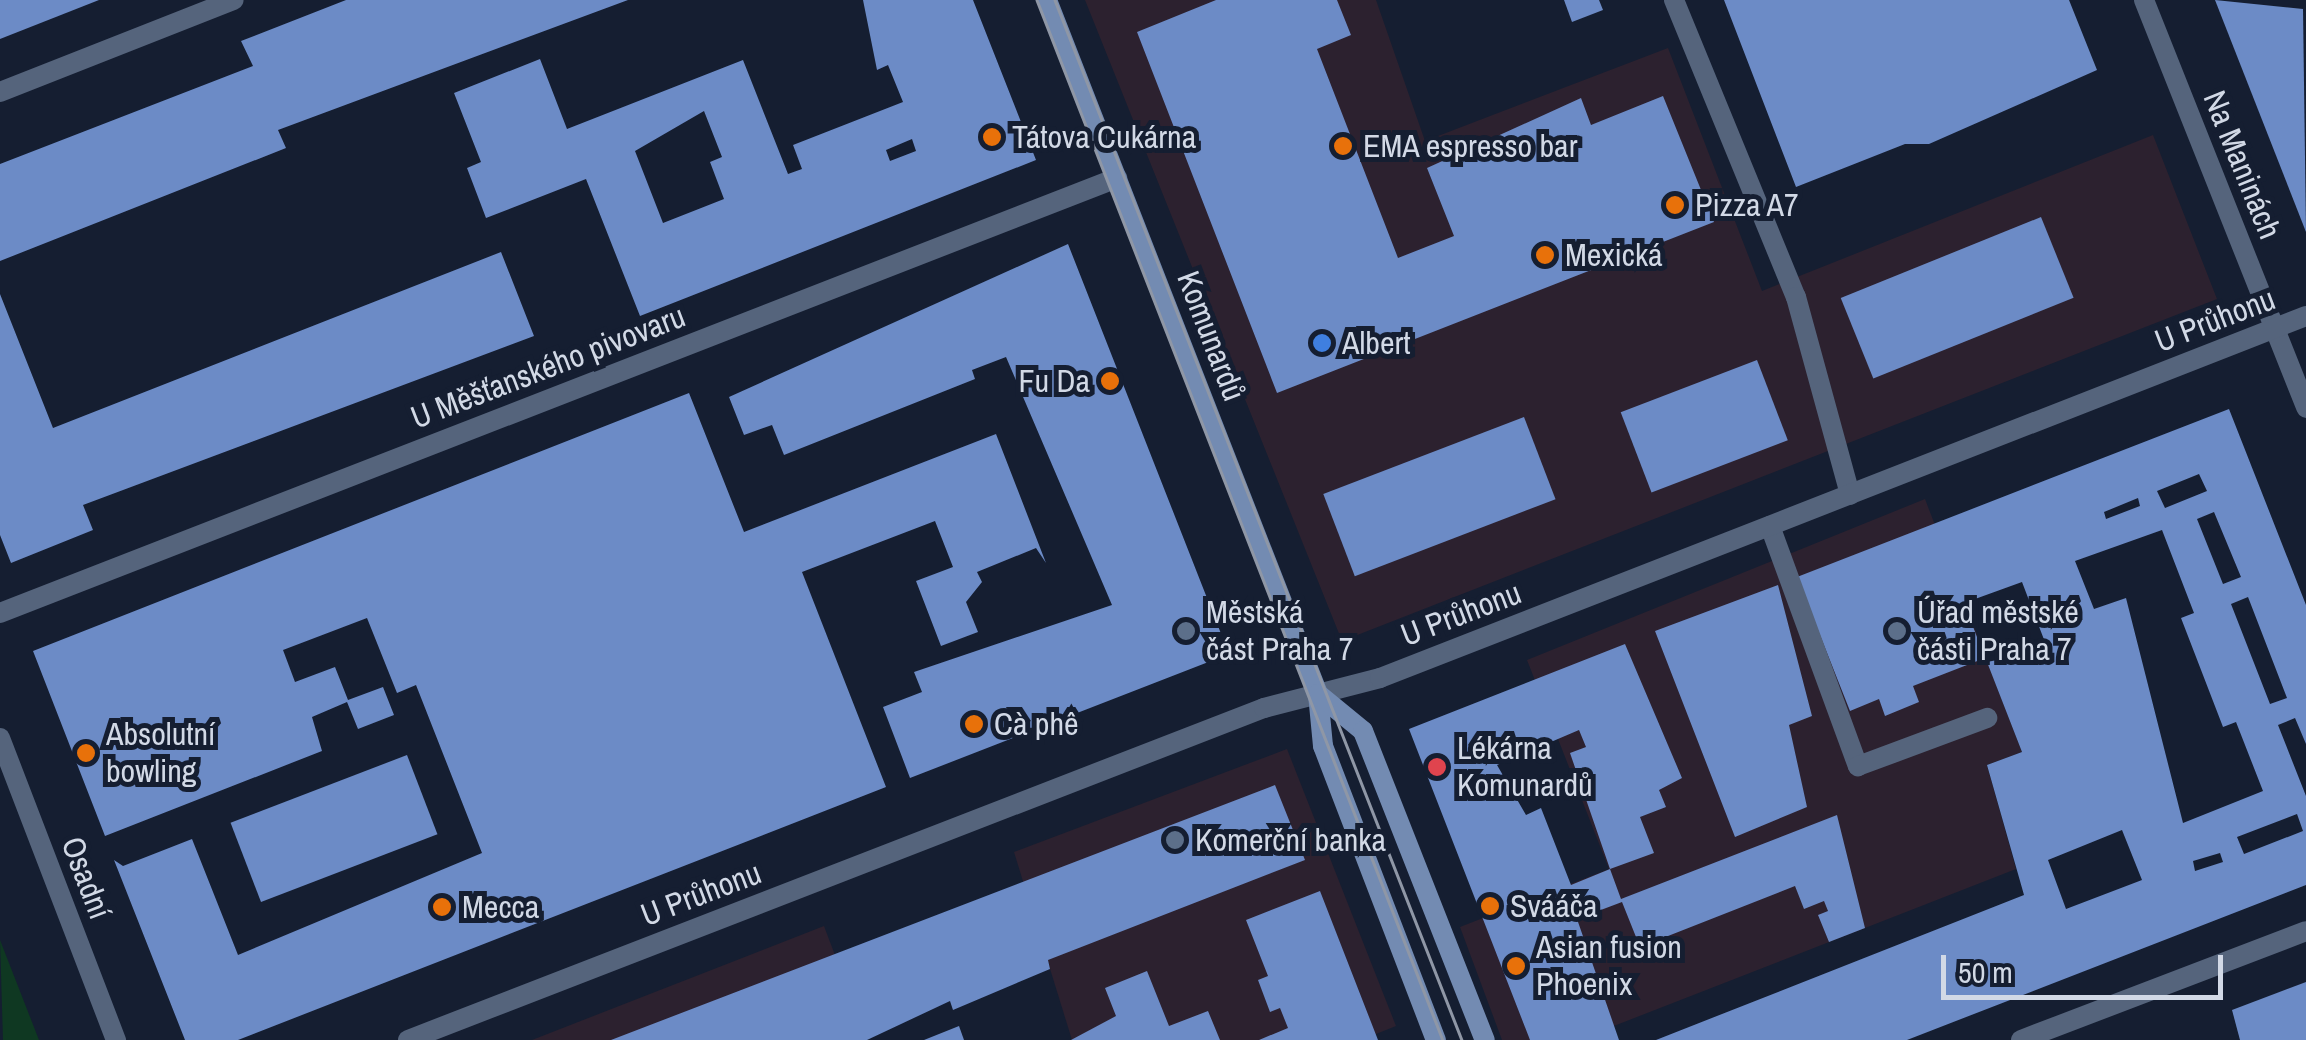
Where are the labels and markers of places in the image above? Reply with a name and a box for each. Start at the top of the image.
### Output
place label: Tátova Cukárna [1012,118,1196,156]
marker: Tátova Cukárna [981,126,1003,148]
place label: EMA espresso bar [1363,127,1579,165]
marker: EMA espresso bar [1332,135,1354,157]
place label: Pizza A7 [1695,186,1800,224]
marker: Pizza A7 [1664,194,1686,216]
place label: Mexická [1565,236,1663,274]
marker: Mexická [1534,244,1556,266]
place label: Albert [1342,324,1411,362]
marker: Albert [1311,332,1333,354]
place label: Fu Da [1019,362,1090,400]
marker: Fu Da [1099,370,1121,392]
place label: Městská část Praha 7 [1206,594,1353,669]
place label: Úřad městské části Praha 7 [1917,594,2079,669]
marker: Městská část Praha 7 [1175,620,1197,642]
marker: Úřad městské části Praha 7 [1886,620,1908,642]
place label: Cà phê [994,705,1079,743]
marker: Cà phê [963,713,985,735]
place label: Absolutní bowling [106,716,215,791]
place label: Lékárna Komunardů [1457,730,1593,805]
marker: Absolutní bowling [75,742,97,764]
marker: Lékárna Komunardů [1426,756,1448,778]
place label: Komerční banka [1195,821,1386,859]
marker: Komerční banka [1164,829,1186,851]
place label: Svááča [1510,887,1598,925]
place label: Mecca [462,888,539,926]
marker: Svááča [1479,895,1501,917]
marker: Mecca [431,896,453,918]
place label: Asian fusion Phoenix [1536,929,1682,1004]
marker: Asian fusion Phoenix [1505,955,1527,977]

